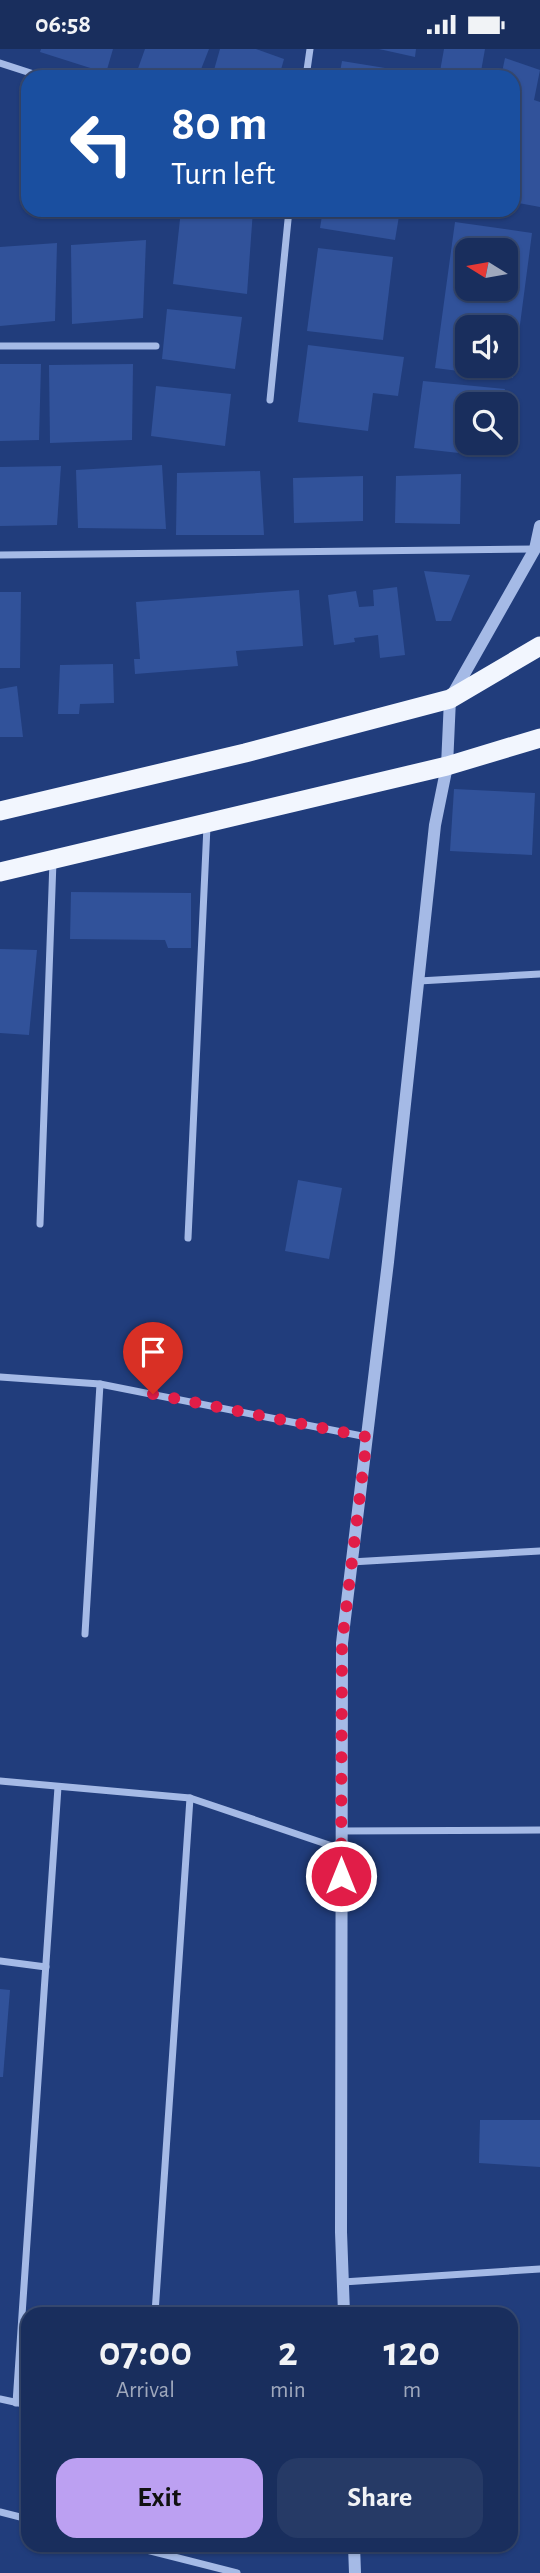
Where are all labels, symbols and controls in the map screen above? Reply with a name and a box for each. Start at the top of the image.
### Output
text: 06:58 [35,11,91,37]
icon: left [56,98,147,189]
text: 80 m [171,100,268,149]
text: Turn left [171,158,275,190]
north arrow [455,238,518,301]
map controls [455,238,518,455]
button: sound [455,315,518,378]
button: search [455,392,518,455]
pin [123,1322,183,1394]
icon: arrive [134,1333,172,1371]
position arrow [304,1839,378,1913]
text: 07:00 [99,2331,192,2373]
text: 2 [278,2331,298,2373]
text: 120 [383,2331,440,2373]
text: Arrival [116,2379,175,2402]
text: min [270,2379,306,2402]
text: m [403,2379,421,2402]
button: Exit [56,2458,263,2538]
button: Share [277,2458,483,2538]

